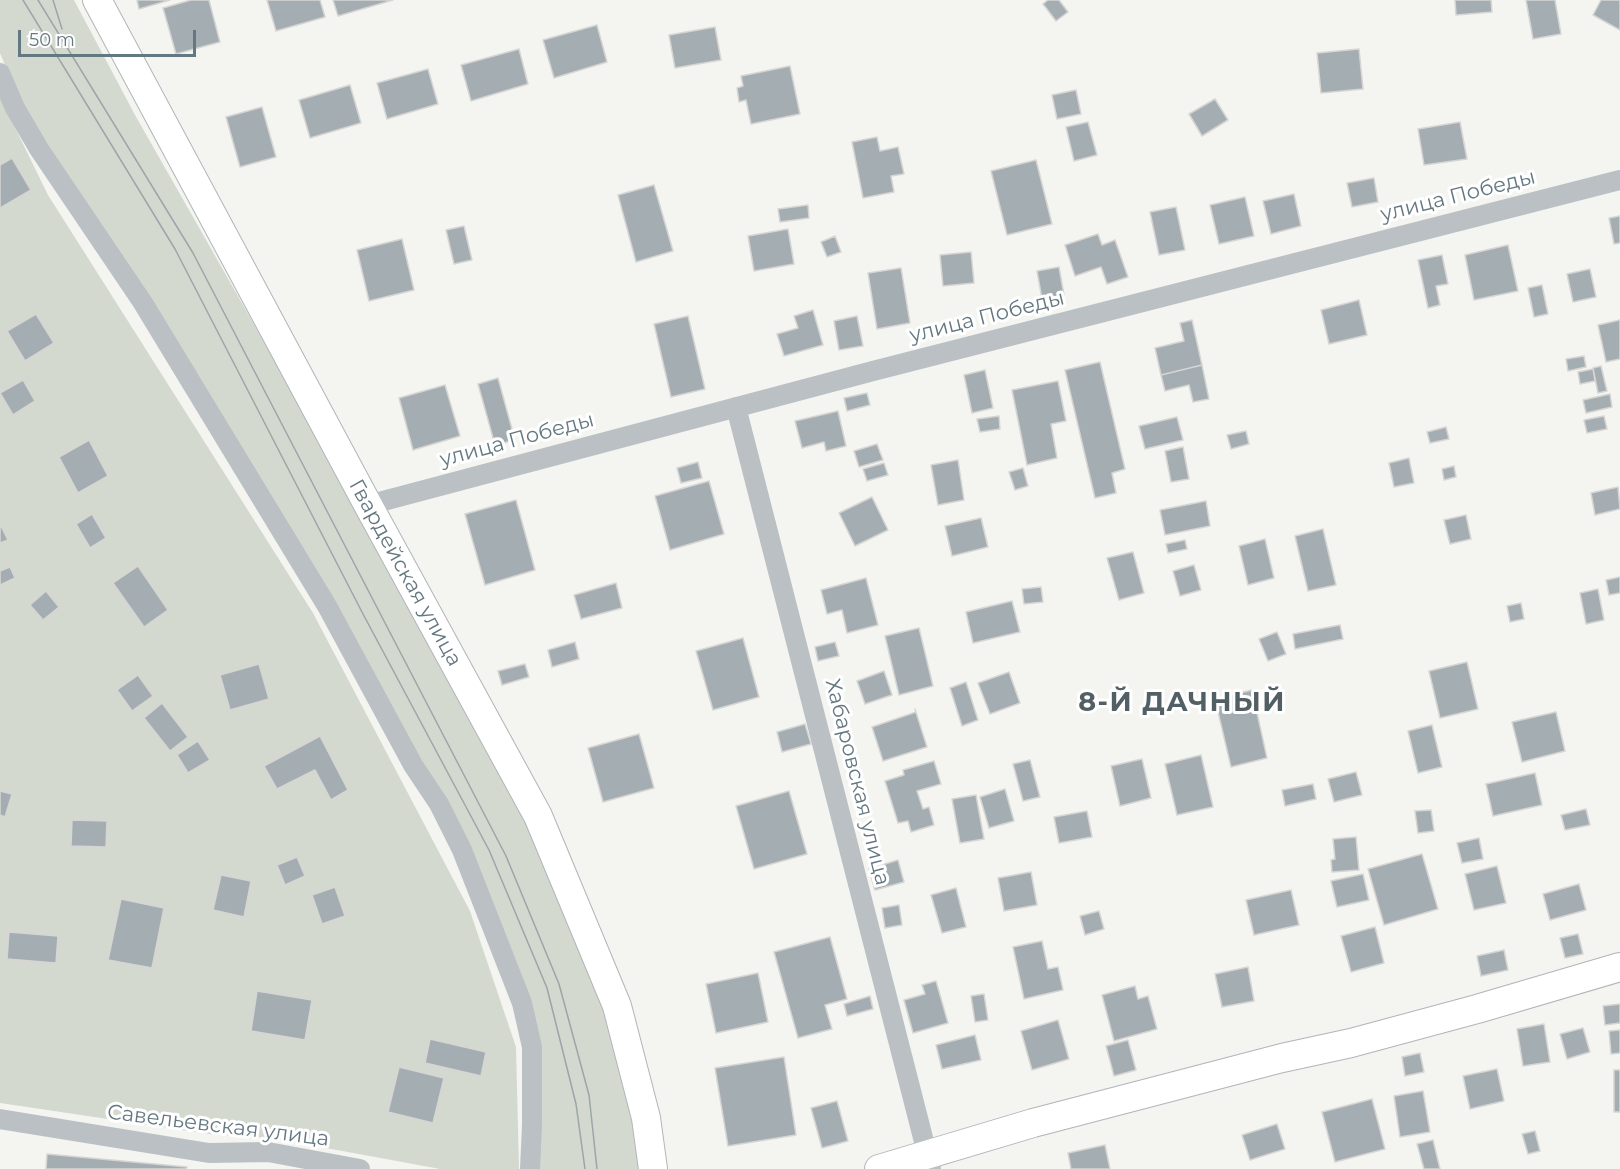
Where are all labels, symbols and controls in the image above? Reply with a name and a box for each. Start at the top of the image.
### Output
scale bar [21,18,200,56]
text: 50 m [29,29,75,51]
street label: улица Победы [1378,165,1538,227]
street label: улица Победы [907,286,1067,348]
street label: улица Победы [437,407,597,473]
street label: Гвардейская улица [343,475,467,671]
street label: Хабаровская улица [819,676,895,888]
district label: 8-Й ДАЧНЫЙ [1078,687,1286,719]
street label: Савельевская улица [106,1100,330,1152]

